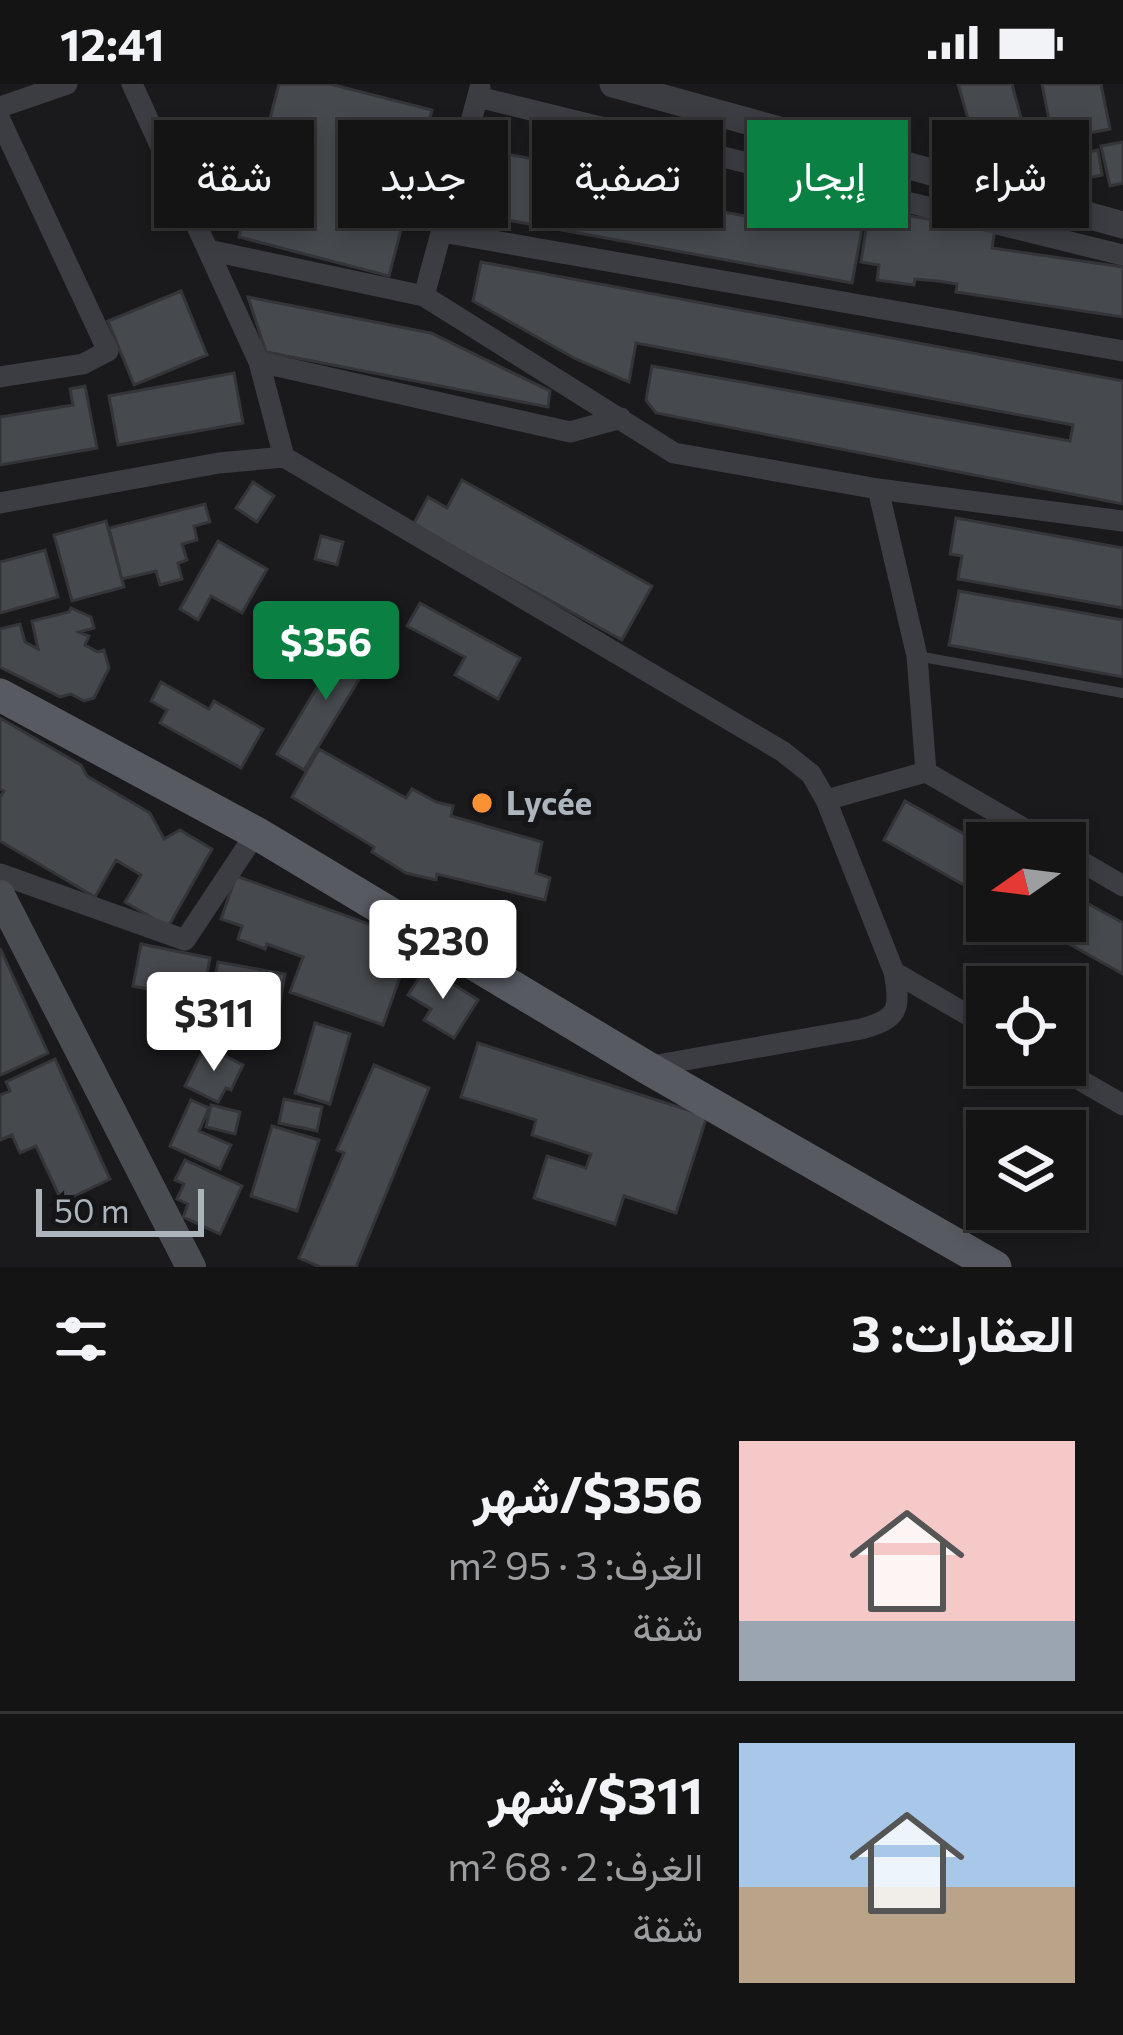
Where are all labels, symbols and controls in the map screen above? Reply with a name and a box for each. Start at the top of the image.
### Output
text: 12:41 [60,15,165,70]
chip: شقة [154,120,314,228]
chip: جديد [338,120,508,228]
chip: تصفية [532,120,723,228]
chip: إيجار [747,120,908,228]
chip: شراء [932,120,1089,228]
pin: $356 [255,601,397,703]
text: $356 [280,616,372,664]
place label: Lycée [506,781,592,822]
marker: Lycée [469,790,495,816]
north arrow [966,822,1086,942]
map controls [966,822,1086,1230]
pin: $230 [372,900,514,1002]
text: $230 [396,915,490,963]
button: locate [966,966,1086,1086]
pin: $311 [143,972,285,1074]
text: $311 [174,987,254,1035]
button: layers [966,1110,1086,1230]
scale bar [36,1183,204,1236]
text: 50 m [54,1189,130,1230]
text: العقارات: 3 [851,1300,1075,1363]
icon: filters [48,1306,114,1372]
text: $356/شهر [473,1461,703,1524]
icon: home [835,1489,979,1633]
text: الغرف: 3 · 95 m² [448,1540,703,1588]
text: شقة [633,1601,703,1649]
text: $311/شهر [488,1762,703,1825]
icon: home [835,1791,979,1935]
text: الغرف: 2 · 68 m² [447,1841,703,1889]
text: شقة [633,1902,703,1950]

